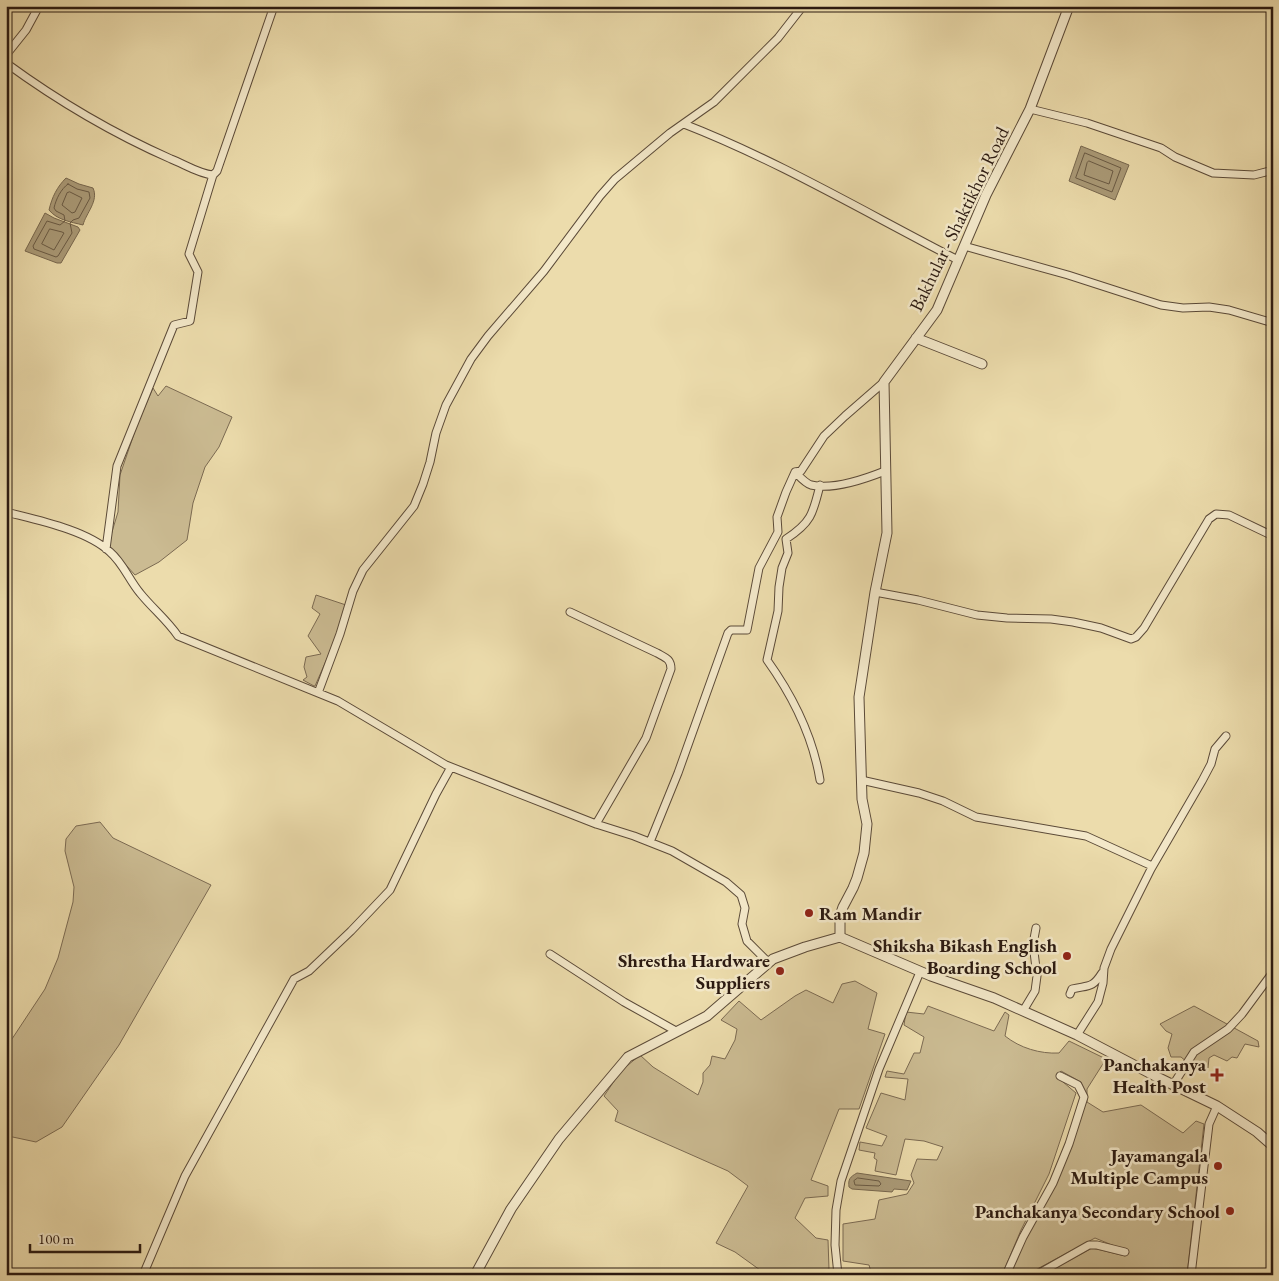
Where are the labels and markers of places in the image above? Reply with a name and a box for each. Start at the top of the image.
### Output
place label: Ram Mandir [819,901,922,926]
marker: Ram Mandir [803,907,815,919]
place label: Shiksha Bikash English Boarding School [873,933,1058,980]
place label: Shrestha Hardware Suppliers [618,948,770,995]
marker: Shiksha Bikash English Boarding School [1061,950,1073,962]
marker: Shrestha Hardware Suppliers [774,965,786,977]
place label: Panchakanya Health Post [1103,1052,1207,1099]
marker: Panchakanya Health Post [1210,1068,1224,1082]
place label: Jayamangala Multiple Campus [1070,1143,1209,1190]
marker: Jayamangala Multiple Campus [1212,1160,1224,1172]
place label: Panchakanya Secondary School [975,1199,1221,1224]
marker: Panchakanya Secondary School [1224,1205,1236,1217]

